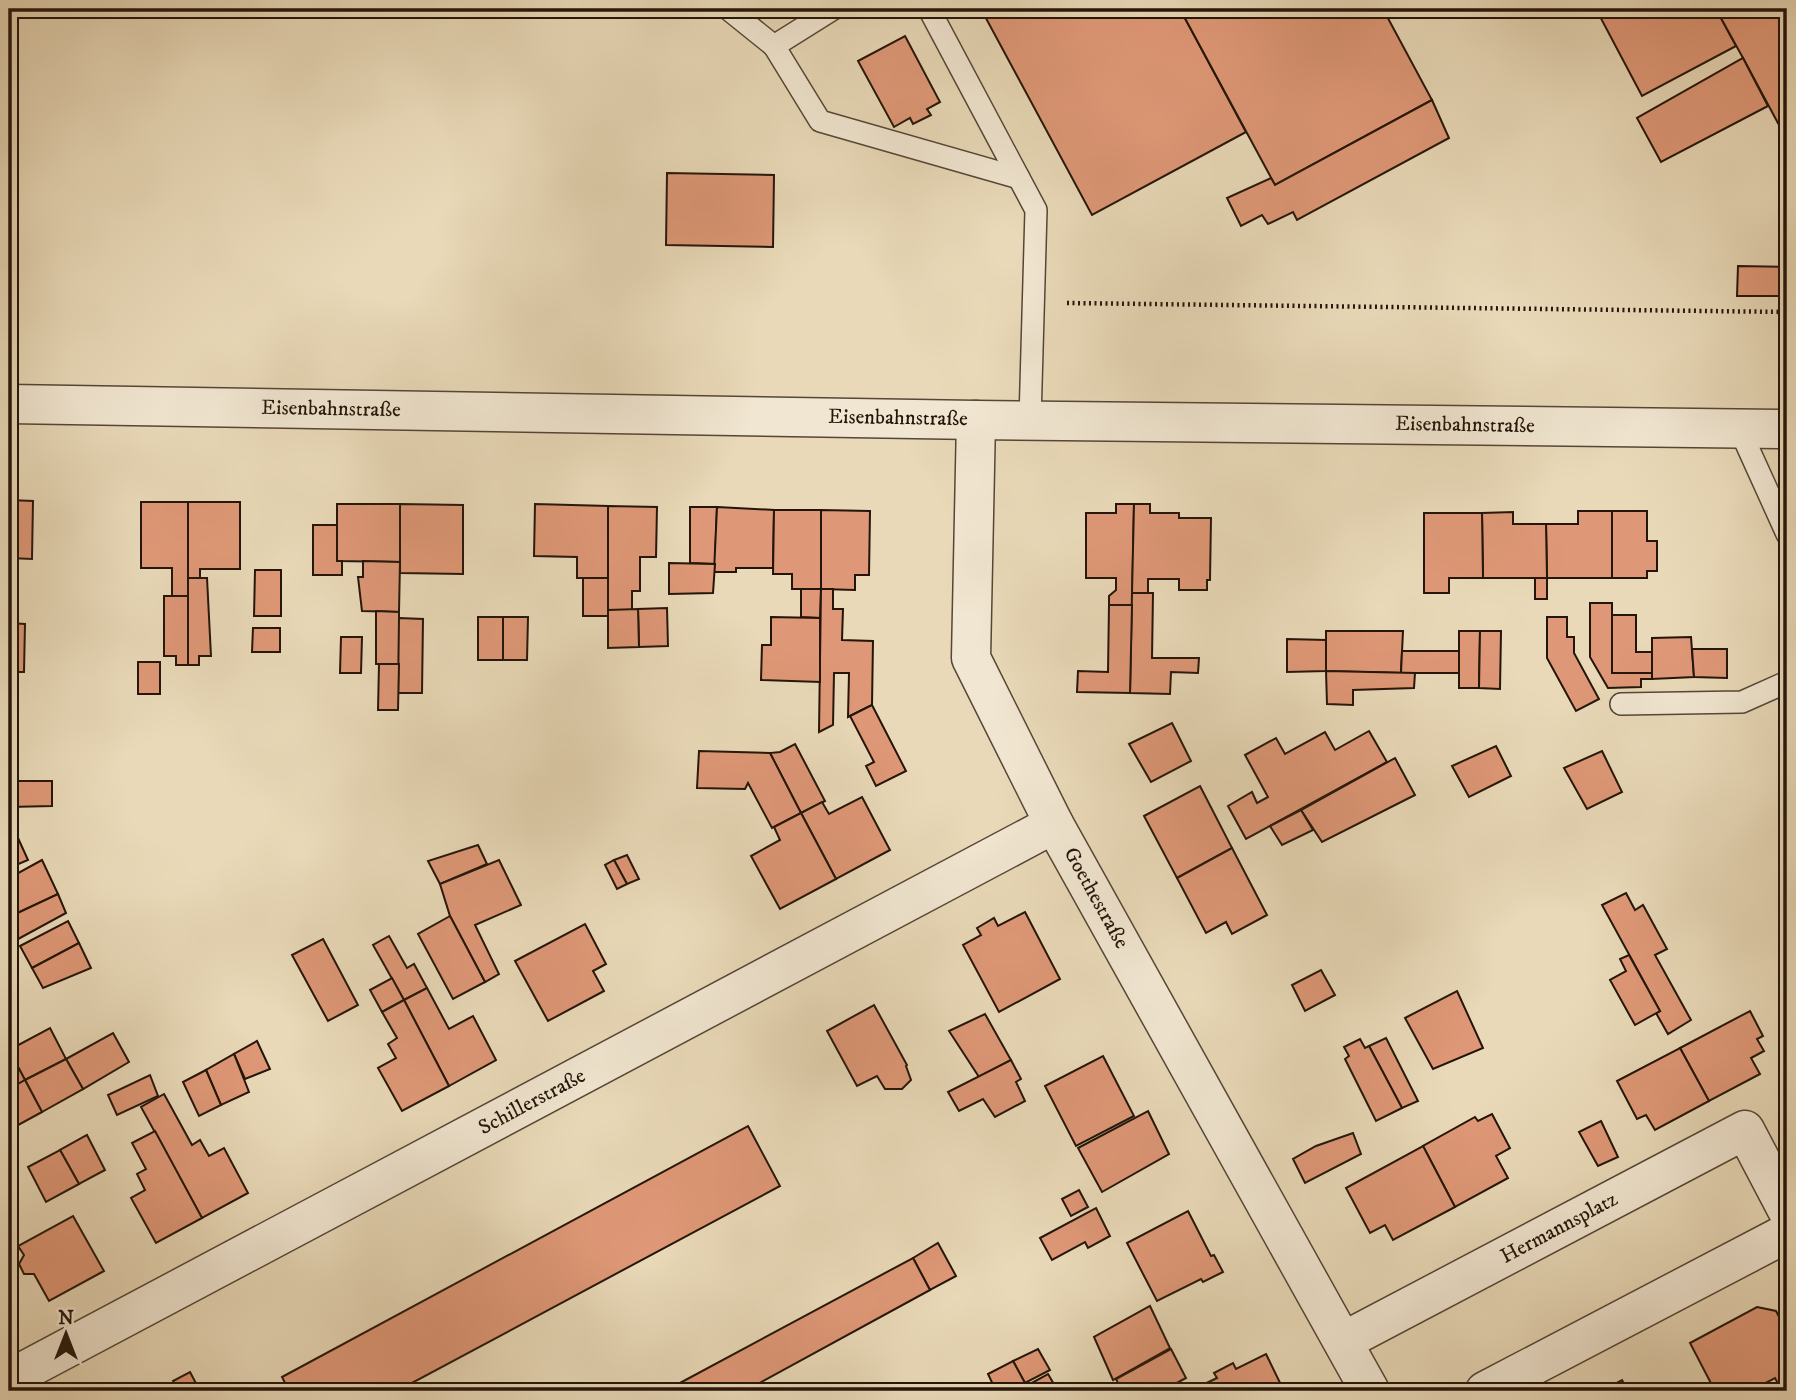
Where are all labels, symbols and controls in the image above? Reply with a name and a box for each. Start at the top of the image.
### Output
street label: Eisenbahnstraße [261,395,401,423]
street label: Eisenbahnstraße [828,404,968,432]
street label: Eisenbahnstraße [1395,411,1535,439]
street label: Goethestraße [1058,843,1135,953]
street label: Schillerstraße [474,1063,590,1141]
street label: Hermannsplatz [1496,1186,1622,1270]
north arrow [32,1298,102,1368]
text: N [58,1307,74,1330]

